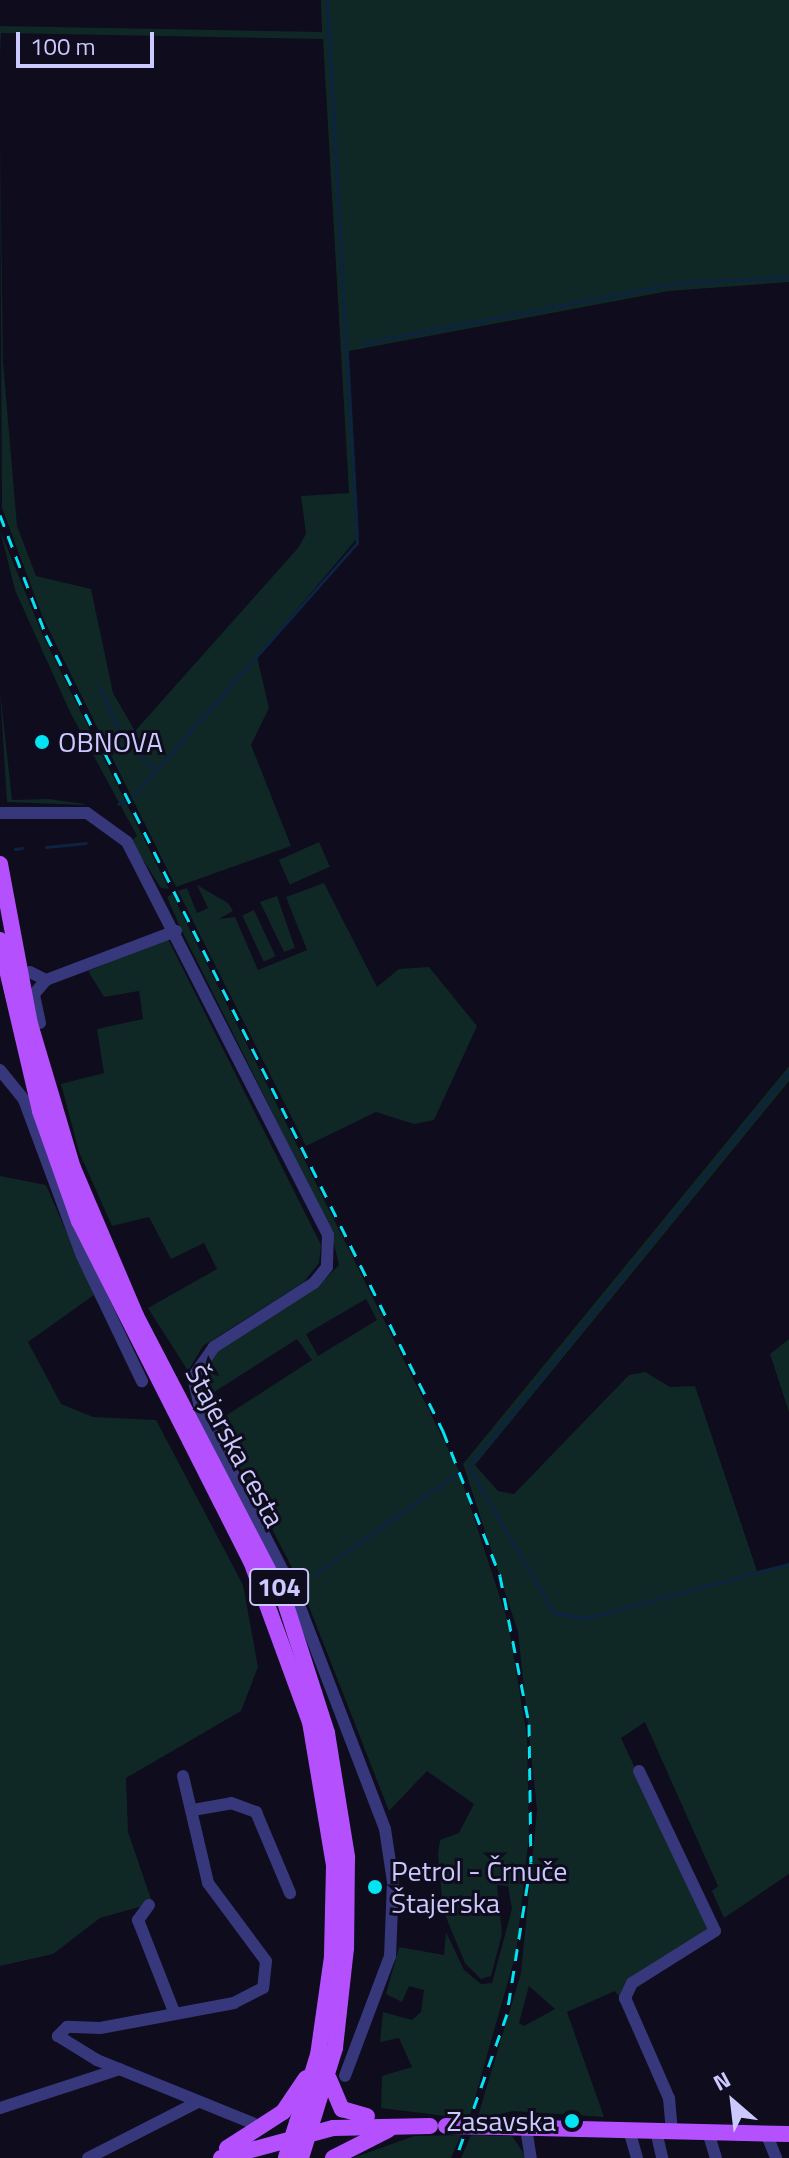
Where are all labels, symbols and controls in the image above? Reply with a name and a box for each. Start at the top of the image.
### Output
scale bar [20,16,158,66]
text: 100 m [30,28,96,64]
place label: OBNOVA [58,725,163,759]
marker: OBNOVA [33,733,51,751]
street label: Štajerska cesta [178,1359,292,1533]
road number: 104 [249,1565,309,1609]
place label: Petrol - Črnuče Štajerska [391,1854,568,1920]
marker: Petrol - Črnuče Štajerska [366,1878,384,1896]
north arrow [693,2062,773,2142]
text: N [707,2062,736,2099]
place label: Zasavska [446,2104,556,2138]
marker: Zasavska [563,2112,581,2130]

